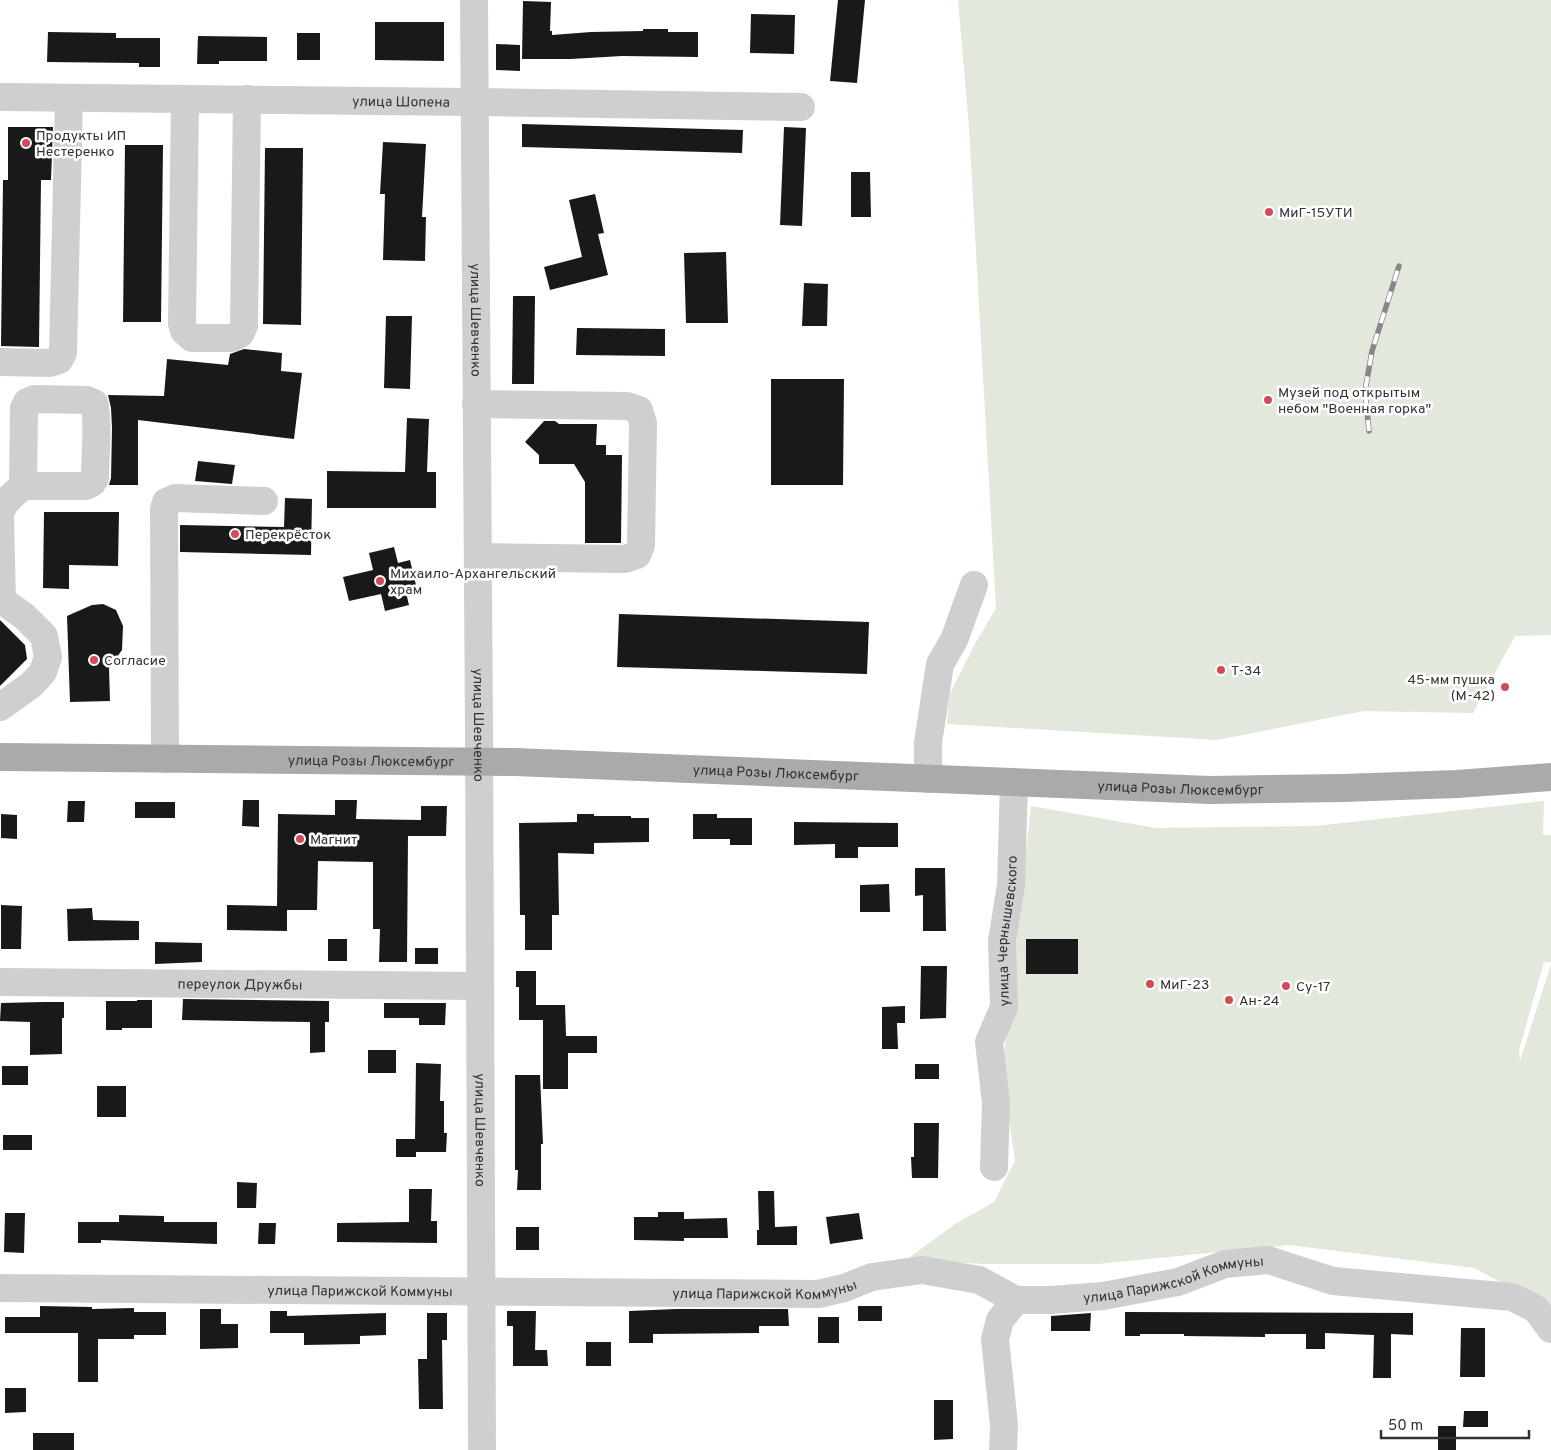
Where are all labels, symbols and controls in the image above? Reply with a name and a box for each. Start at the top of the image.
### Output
street label: улица Шопена [352,94,450,112]
place label: Продукты ИП Нестеренко [36,128,126,161]
marker: Продукты ИП Нестеренко [20,137,32,149]
place label: МиГ-15УТИ [1279,205,1353,222]
marker: МиГ-15УТИ [1263,206,1275,218]
street label: улица Шевченко [466,263,484,377]
place label: Музей под открытым небом "Военная горка" [1278,385,1431,418]
marker: Музей под открытым небом "Военная горка" [1262,394,1274,406]
place label: Перекрёсток [245,527,331,544]
marker: Перекрёсток [229,528,241,540]
place label: Михаило-Архангельский храм [390,566,556,599]
marker: Михаило-Архангельский храм [374,575,386,587]
place label: Согласие [104,653,166,670]
marker: Согласие [88,654,100,666]
place label: Т-34 [1231,663,1261,680]
marker: Т-34 [1215,664,1227,676]
street label: улица Шевченко [469,668,486,782]
place label: 45-мм пушка (М-42) [1407,672,1495,705]
marker: 45-мм пушка (М-42) [1499,681,1511,693]
street label: улица Розы Люксембург [288,753,454,771]
street label: улица Розы Люксембург [692,762,859,786]
street label: улица Розы Люксембург [1097,778,1264,800]
place label: Магнит [310,832,357,849]
marker: Магнит [294,833,306,845]
street label: улица Чернышевского [995,855,1022,1007]
street label: переулок Дружбы [178,976,302,995]
place label: МиГ-23 [1160,977,1209,994]
marker: МиГ-23 [1144,978,1156,990]
place label: Су-17 [1296,979,1330,996]
marker: Су-17 [1280,980,1292,992]
place label: Ан-24 [1239,993,1280,1010]
marker: Ан-24 [1223,994,1235,1006]
street label: улица Шевченко [470,1073,488,1187]
street label: улица Парижской Коммуны [1082,1253,1264,1308]
street label: улица Парижской Коммуны [672,1277,860,1304]
street label: улица Парижской Коммуны [267,1283,453,1301]
scale bar [1381,1408,1528,1440]
text: 50 m [1388,1417,1423,1436]

